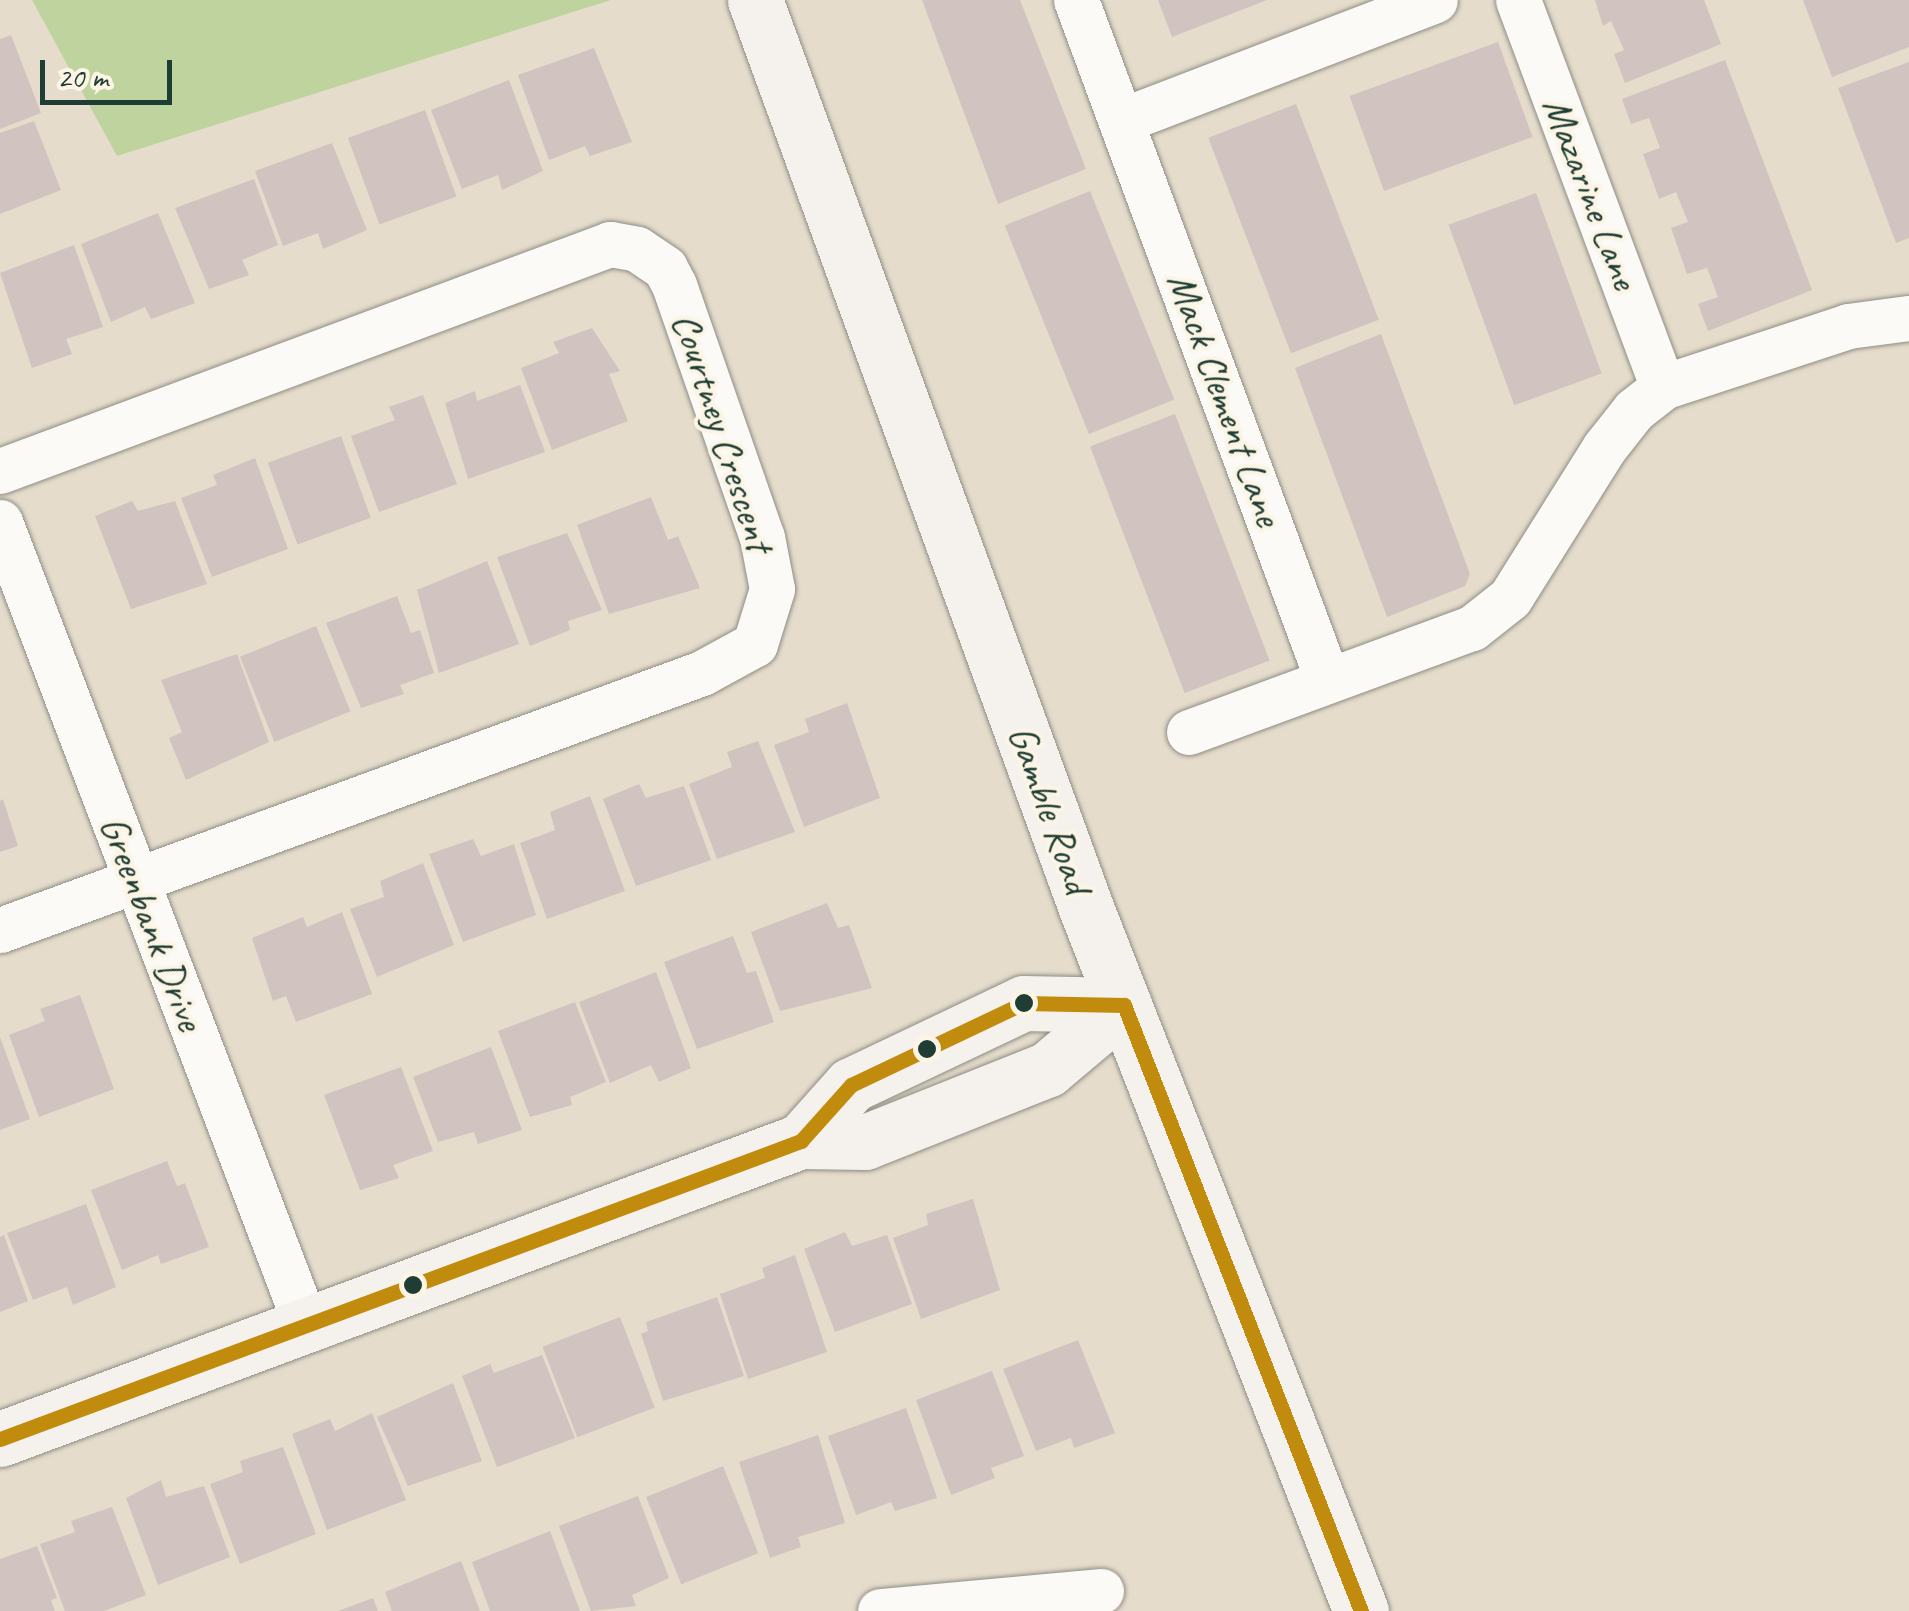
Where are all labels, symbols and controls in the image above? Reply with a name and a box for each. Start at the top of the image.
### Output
scale bar [45,40,178,102]
text: 20 m [57,58,108,96]
street label: Mazarine Lane [1532,90,1650,296]
street label: Mack Clement Lane [1157,265,1293,533]
street label: Courtney Crescent [662,306,784,558]
street label: Gamble Road [998,719,1102,899]
street label: Greenbank Drive [89,809,215,1037]
unlabelled marker [1014,993,1034,1013]
unlabelled marker [917,1039,937,1059]
unlabelled marker [403,1275,423,1295]

